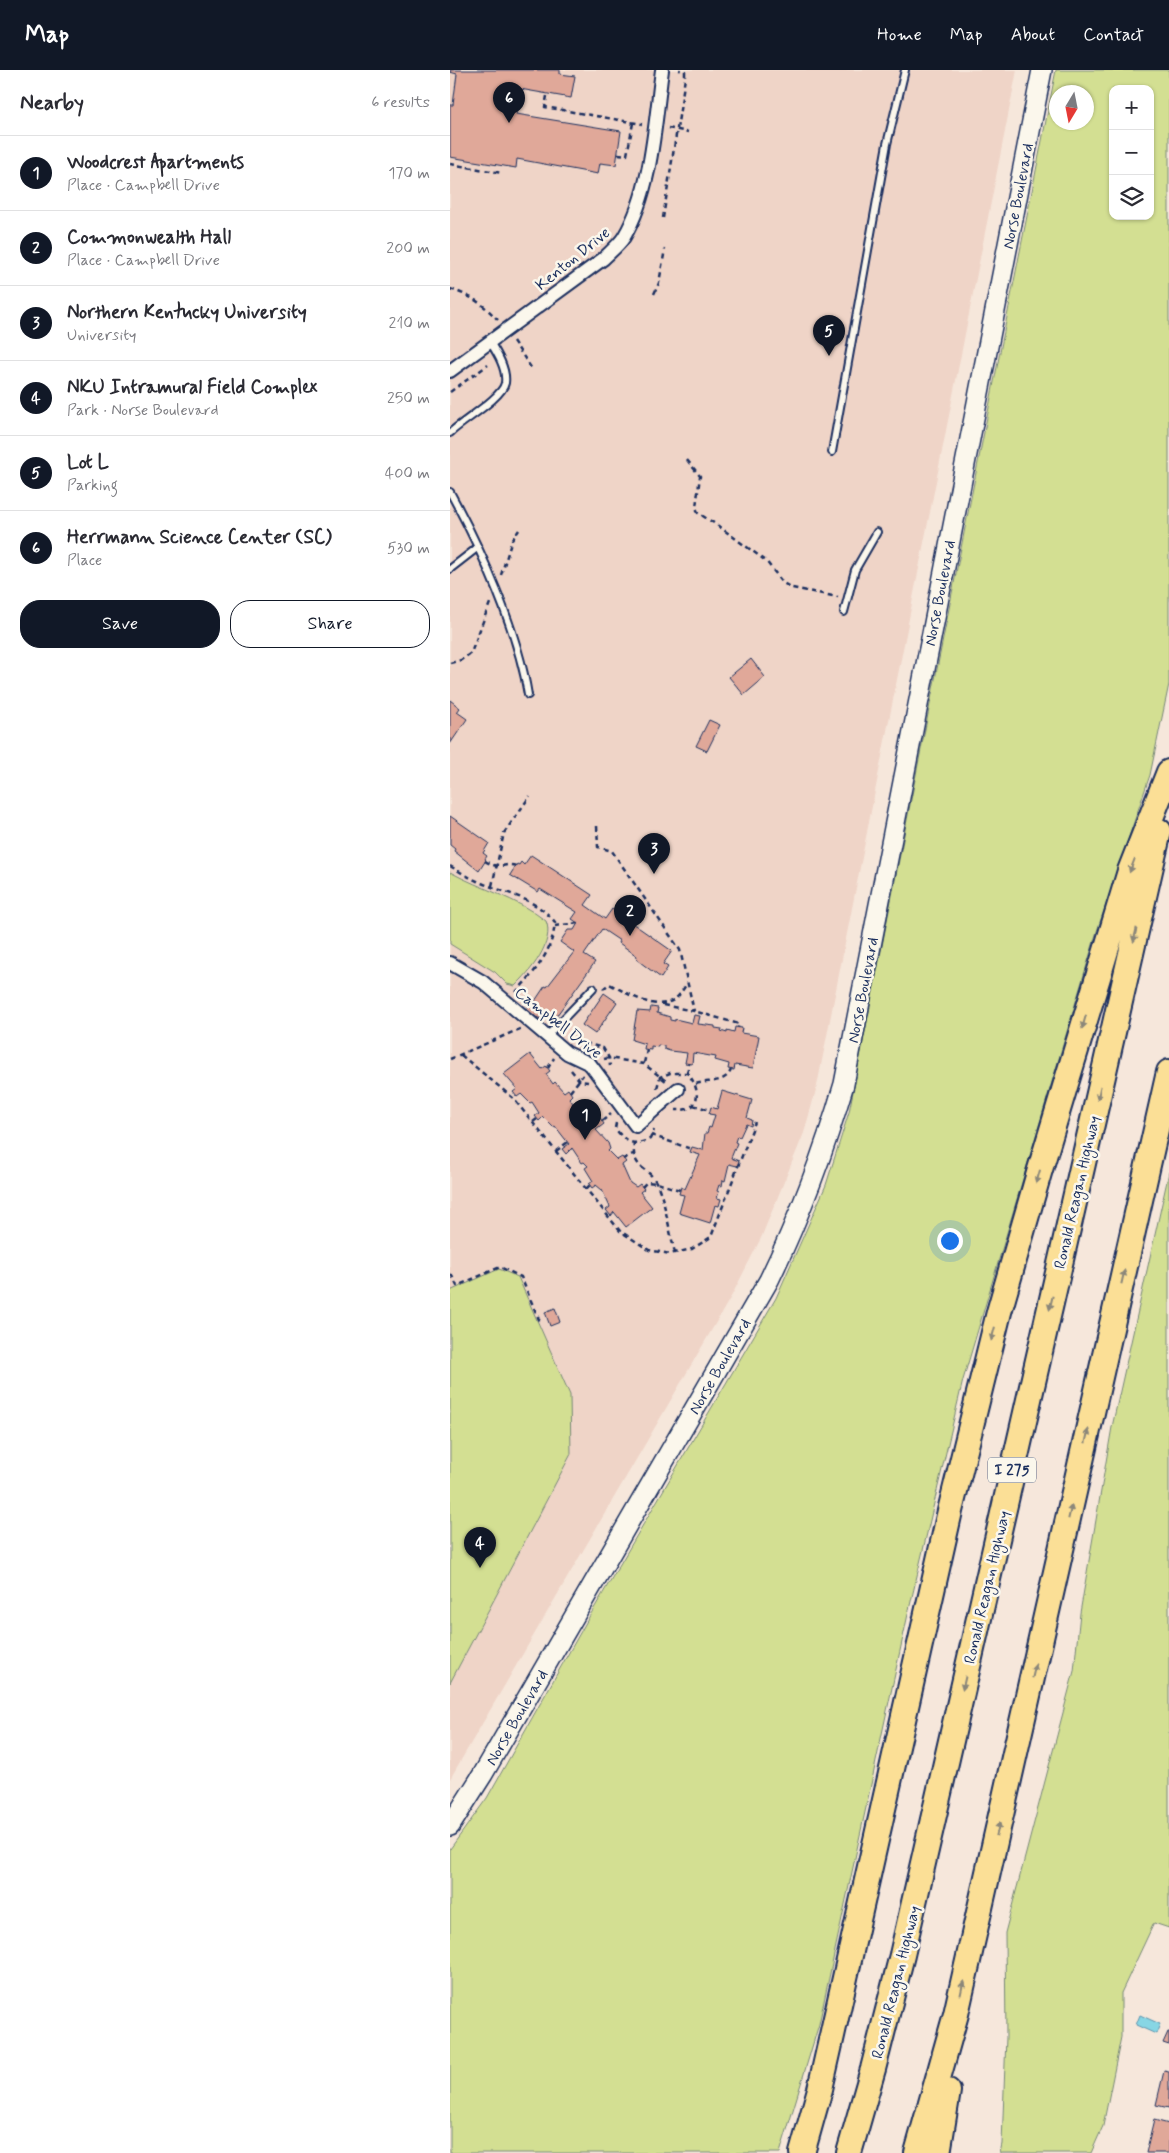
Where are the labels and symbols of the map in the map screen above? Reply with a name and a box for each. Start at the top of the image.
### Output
pin: 6 [493,82,525,123]
north arrow [1049,85,1094,130]
street label: Norse Boulevard [998,142,1039,251]
street label: Kenton Drive [531,223,615,296]
pin: 5 [813,315,845,356]
street label: Norse Boulevard [920,539,961,648]
pin: 3 [638,833,670,874]
one-way arrow [1128,859,1135,874]
pin: 2 [614,895,646,936]
one-way arrow [1131,927,1139,942]
street label: Norse Boulevard [843,936,884,1045]
street label: Campbell Drive [510,982,606,1064]
one-way arrow [1080,1014,1088,1029]
one-way arrow [1095,1086,1103,1101]
pin: 1 [569,1099,601,1140]
street label: Ronald Reagan Highway [1050,1114,1106,1271]
one-way arrow [1033,1170,1041,1185]
your location [937,1228,963,1254]
one-way arrow [1119,1269,1127,1285]
one-way arrow [1047,1296,1055,1311]
street label: Norse Boulevard [684,1315,756,1419]
one-way arrow [989,1326,997,1341]
one-way arrow [1083,1428,1091,1443]
road number: I 275 [988,1458,1036,1482]
one-way arrow [1066,1504,1074,1520]
street label: Ronald Reagan Highway [960,1509,1016,1666]
pin: 4 [464,1527,496,1568]
one-way arrow [1030,1663,1038,1678]
street label: Norse Boulevard [481,1666,553,1770]
one-way arrow [960,1676,968,1691]
one-way arrow [994,1822,1002,1837]
street label: Ronald Reagan Highway [867,1904,927,2061]
one-way arrow [958,1980,966,1995]

